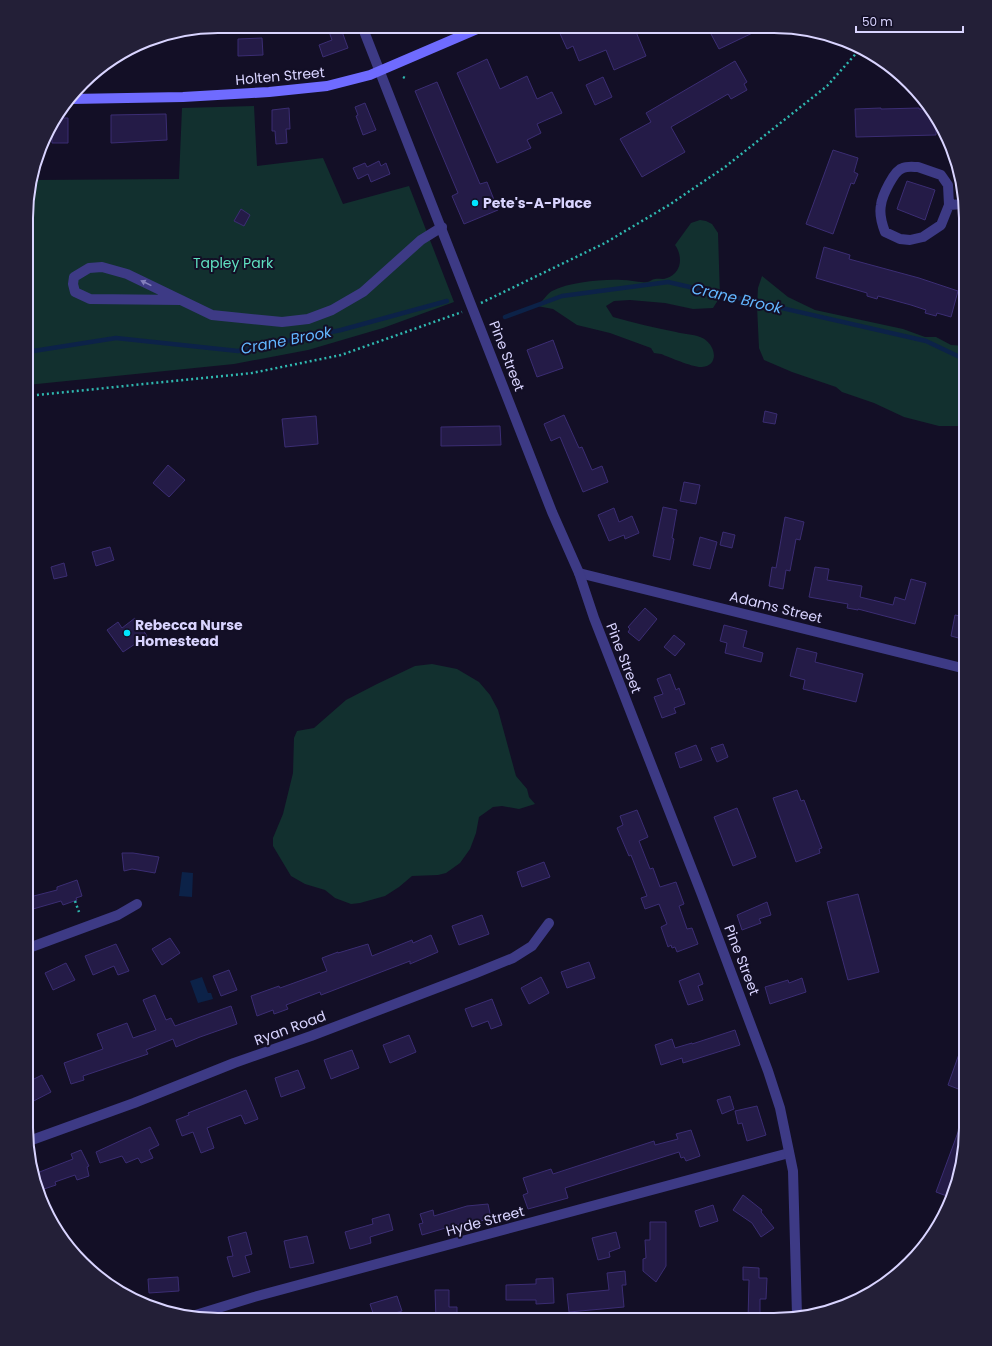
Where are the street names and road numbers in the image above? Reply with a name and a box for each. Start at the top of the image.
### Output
street label: Holten Street [235,62,325,90]
street label: Pine Street [484,318,530,394]
street label: Adams Street [728,586,824,628]
street label: Pine Street [601,620,647,696]
street label: Pine Street [719,922,765,998]
street label: Ryan Road [251,1006,329,1050]
street label: Hyde Street [444,1201,526,1241]

